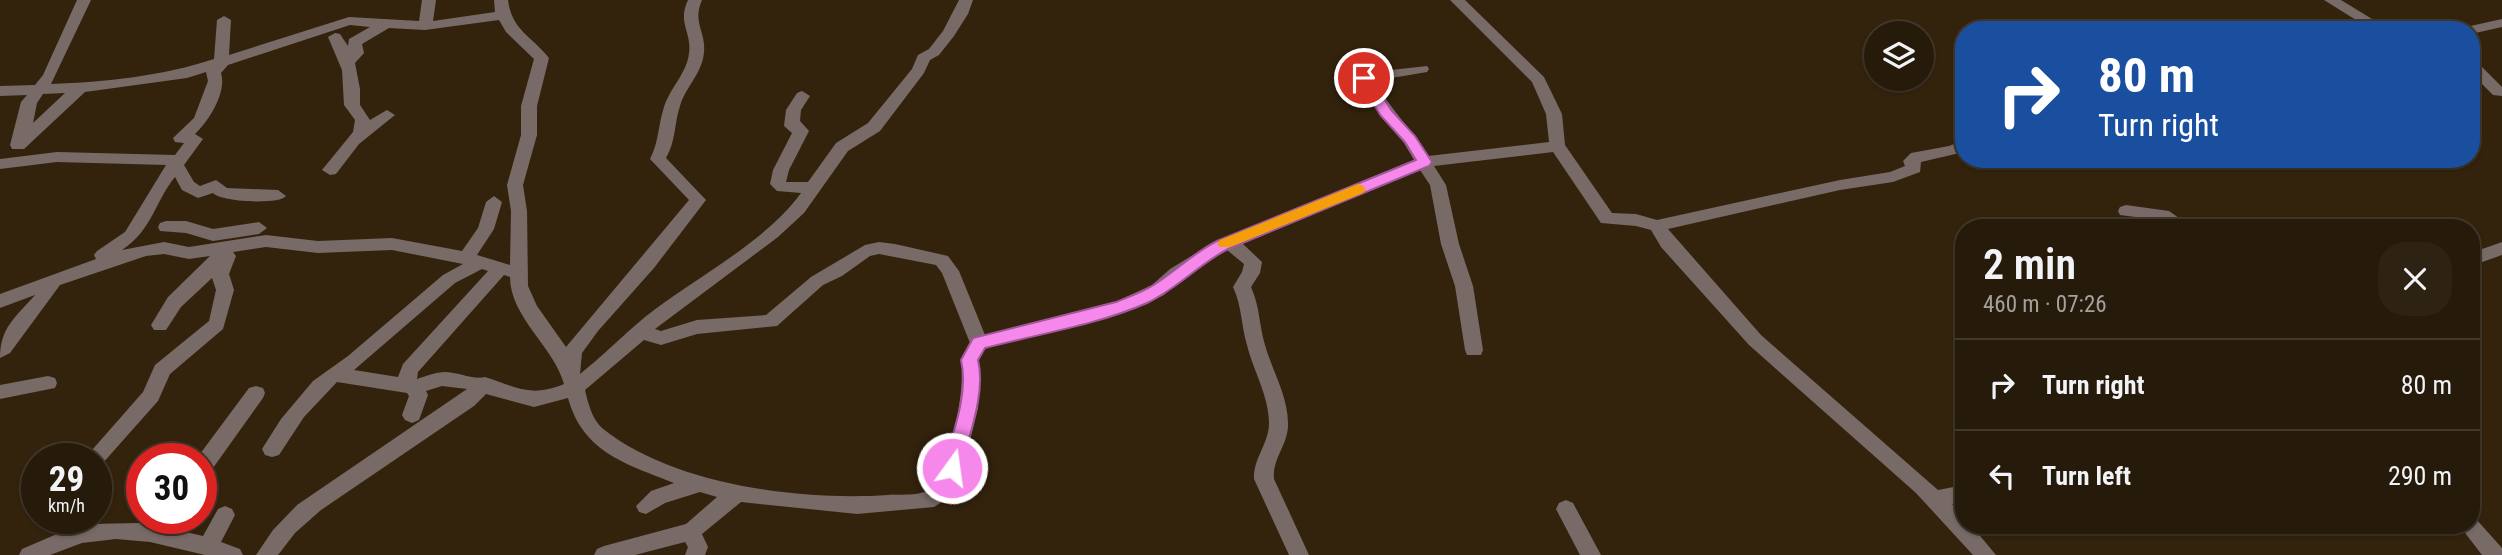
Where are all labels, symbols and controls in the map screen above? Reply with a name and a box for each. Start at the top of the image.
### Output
map controls [1864,21,1934,91]
button: layers [1864,21,1934,91]
text: 80 m [2098,47,2195,104]
pin [1334,48,1394,108]
icon: right [1983,49,2074,140]
icon: arrive [1345,59,1383,97]
text: Turn right [2098,106,2219,144]
text: 2 min [1983,240,2076,289]
button: close [2378,242,2452,316]
text: 460 m · 07:26 [1983,291,2107,318]
icon: right [1983,366,2021,404]
text: Turn right [2042,370,2144,400]
text: 80 m [2401,370,2452,400]
position arrow [915,431,989,505]
speed limit sign: 30 [126,443,217,534]
icon: left [1983,457,2021,495]
text: 29 [49,459,84,500]
text: Turn left [2042,461,2131,491]
text: 290 m [2388,461,2452,491]
text: km/h [48,495,85,516]

